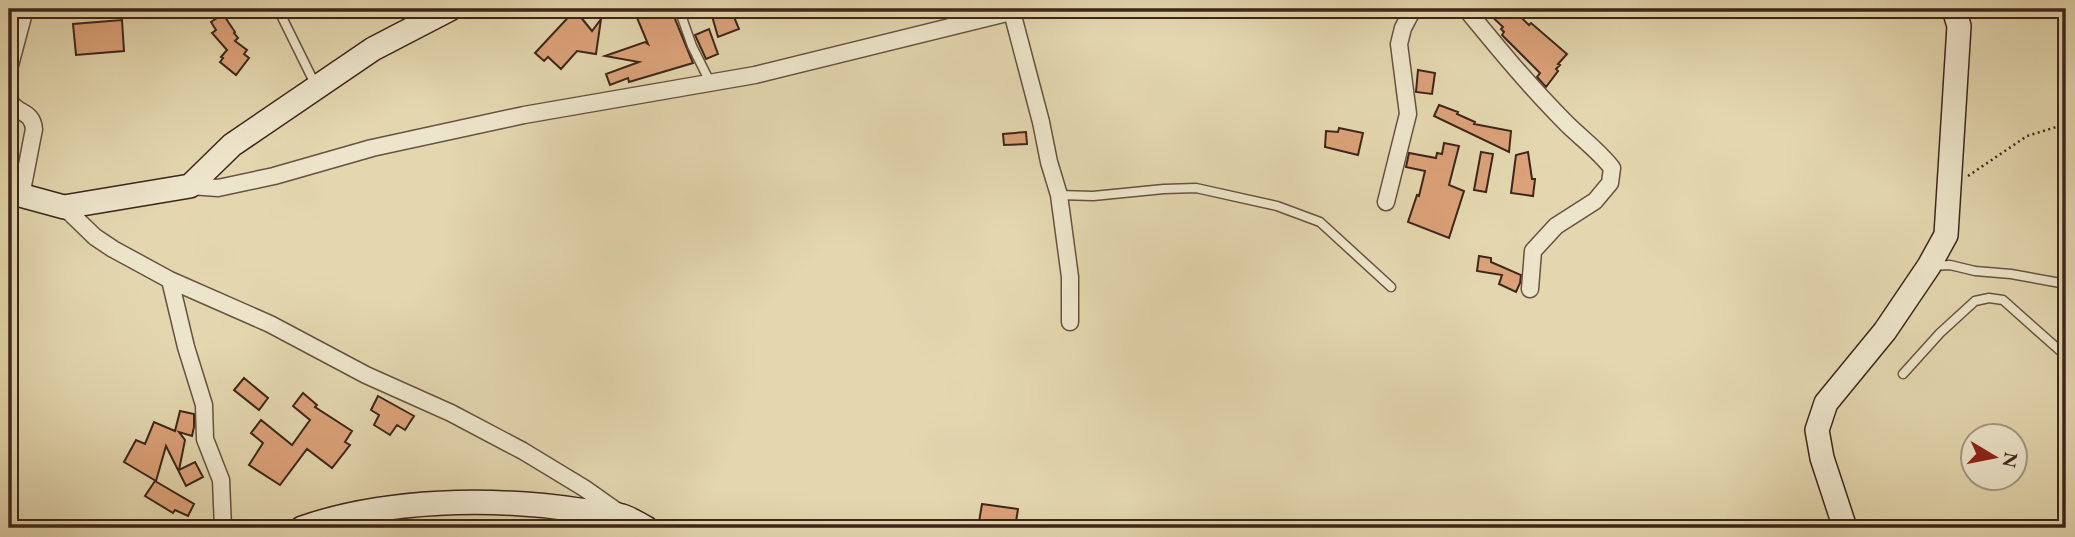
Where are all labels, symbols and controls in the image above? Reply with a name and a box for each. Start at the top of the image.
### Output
north arrow [1960,421,2030,491]
text: N [1996,450,2024,470]

